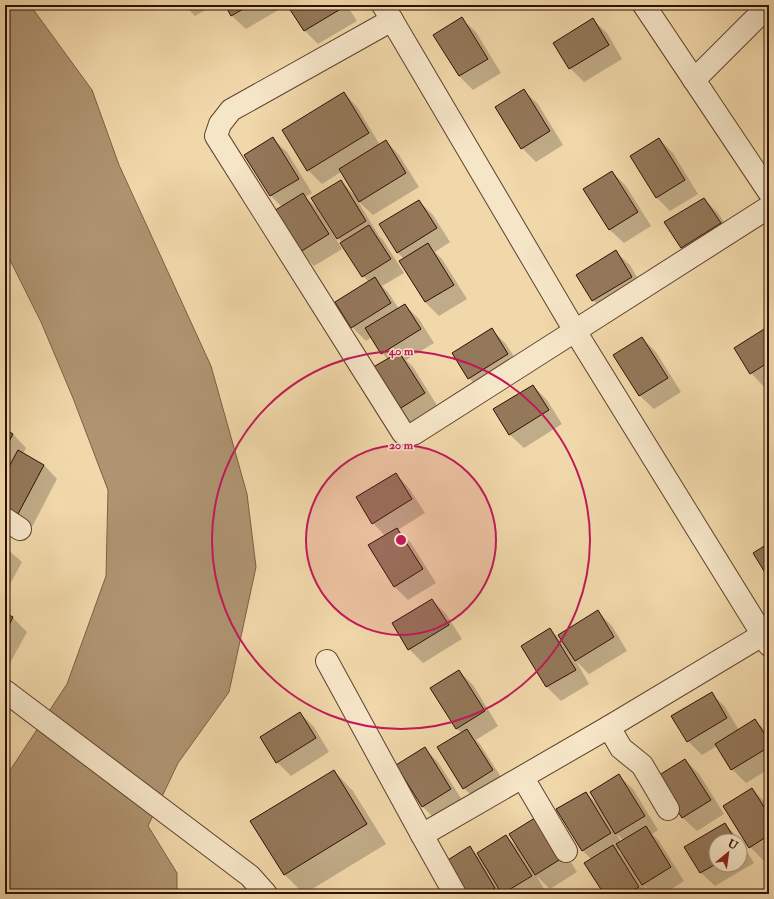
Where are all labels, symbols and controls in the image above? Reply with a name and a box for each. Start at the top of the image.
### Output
text: 40 m [388,344,414,359]
text: 20 m [389,438,414,453]
centre of rings [394,533,408,547]
north arrow [708,833,748,873]
text: U [725,837,740,853]

